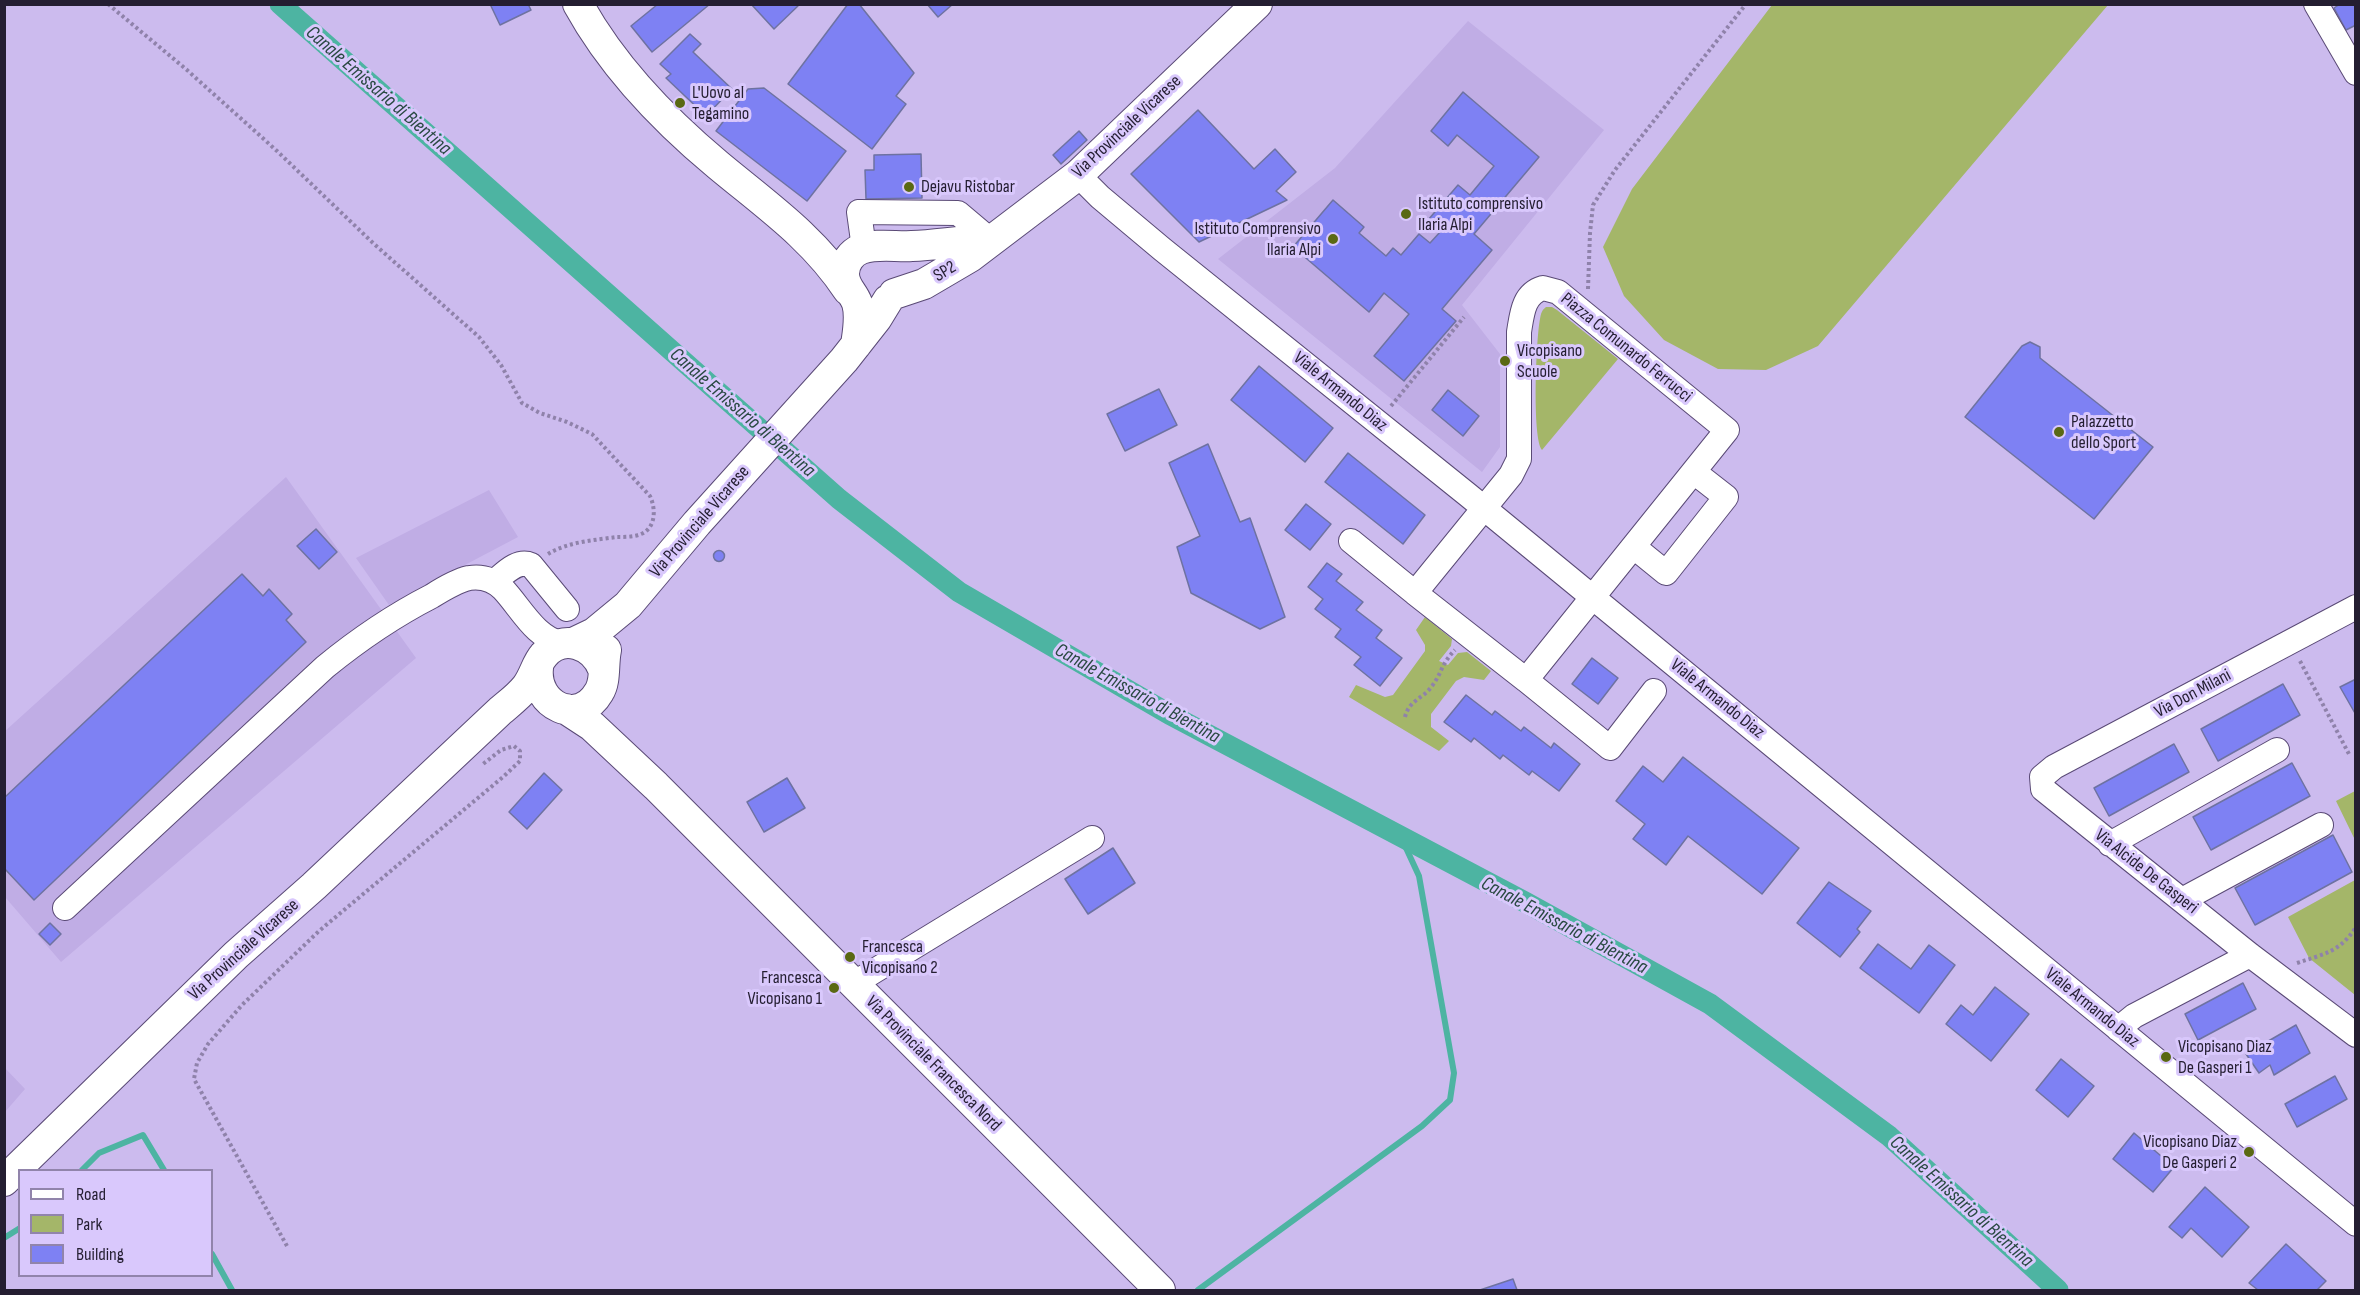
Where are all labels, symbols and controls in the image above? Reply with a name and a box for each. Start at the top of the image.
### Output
water label: Canale Emissario di Bientina [300,21,456,161]
street label: Via Provinciale Vicarese [1068,71,1186,183]
place label: L'Uovo al Tegamino [692,82,749,124]
marker: L'Uovo al Tegamino [673,96,687,110]
place label: Dejavu Ristobar [921,176,1015,198]
marker: Dejavu Ristobar [902,180,916,194]
place label: Istituto comprensivo Ilaria Alpi [1418,193,1543,236]
marker: Istituto comprensivo Ilaria Alpi [1399,207,1413,221]
place label: Istituto Comprensivo Ilaria Alpi [1194,218,1321,260]
marker: Istituto Comprensivo Ilaria Alpi [1326,232,1340,246]
street label: SP2 [930,257,960,287]
street label: Piazza Comunardo Ferrucci [1556,289,1696,407]
place label: Vicopisano Scuole [1517,340,1582,382]
water label: Canale Emissario di Bientina [664,343,820,483]
street label: Viale Armando Diaz [1289,348,1391,436]
marker: Vicopisano Scuole [1498,354,1512,368]
place label: Palazzetto dello Sport [2071,411,2136,454]
marker: Palazzetto dello Sport [2052,425,2066,439]
street label: Via Provinciale Vicarese [646,462,754,582]
water label: Canale Emissario di Bientina [1050,639,1224,749]
street label: Viale Armando Diaz [1666,655,1768,743]
street label: Via Don Milani [2151,665,2235,723]
street label: Via Alcide De Gasperi [2090,825,2202,919]
water label: Canale Emissario di Bientina [1477,872,1651,980]
street label: Via Provinciale Vicarese [184,895,304,1005]
place label: Francesca Vicopisano 2 [862,936,938,978]
marker: Francesca Vicopisano 2 [843,950,857,964]
street label: Viale Armando Diaz [2041,964,2143,1052]
place label: Francesca Vicopisano 1 [747,967,822,1010]
marker: Francesca Vicopisano 1 [827,981,841,995]
street label: Via Provinciale Francesca Nord [861,992,1005,1136]
place label: Vicopisano Diaz De Gasperi 1 [2178,1036,2272,1078]
marker: Vicopisano Diaz De Gasperi 1 [2159,1050,2173,1064]
water label: Canale Emissario di Bientina [1884,1131,2038,1273]
place label: Vicopisano Diaz De Gasperi 2 [2143,1131,2237,1174]
marker: Vicopisano Diaz De Gasperi 2 [2242,1145,2256,1159]
legend [18,1169,213,1277]
text: Road [76,1184,106,1205]
text: Park [76,1214,102,1235]
text: Building [76,1244,124,1265]

